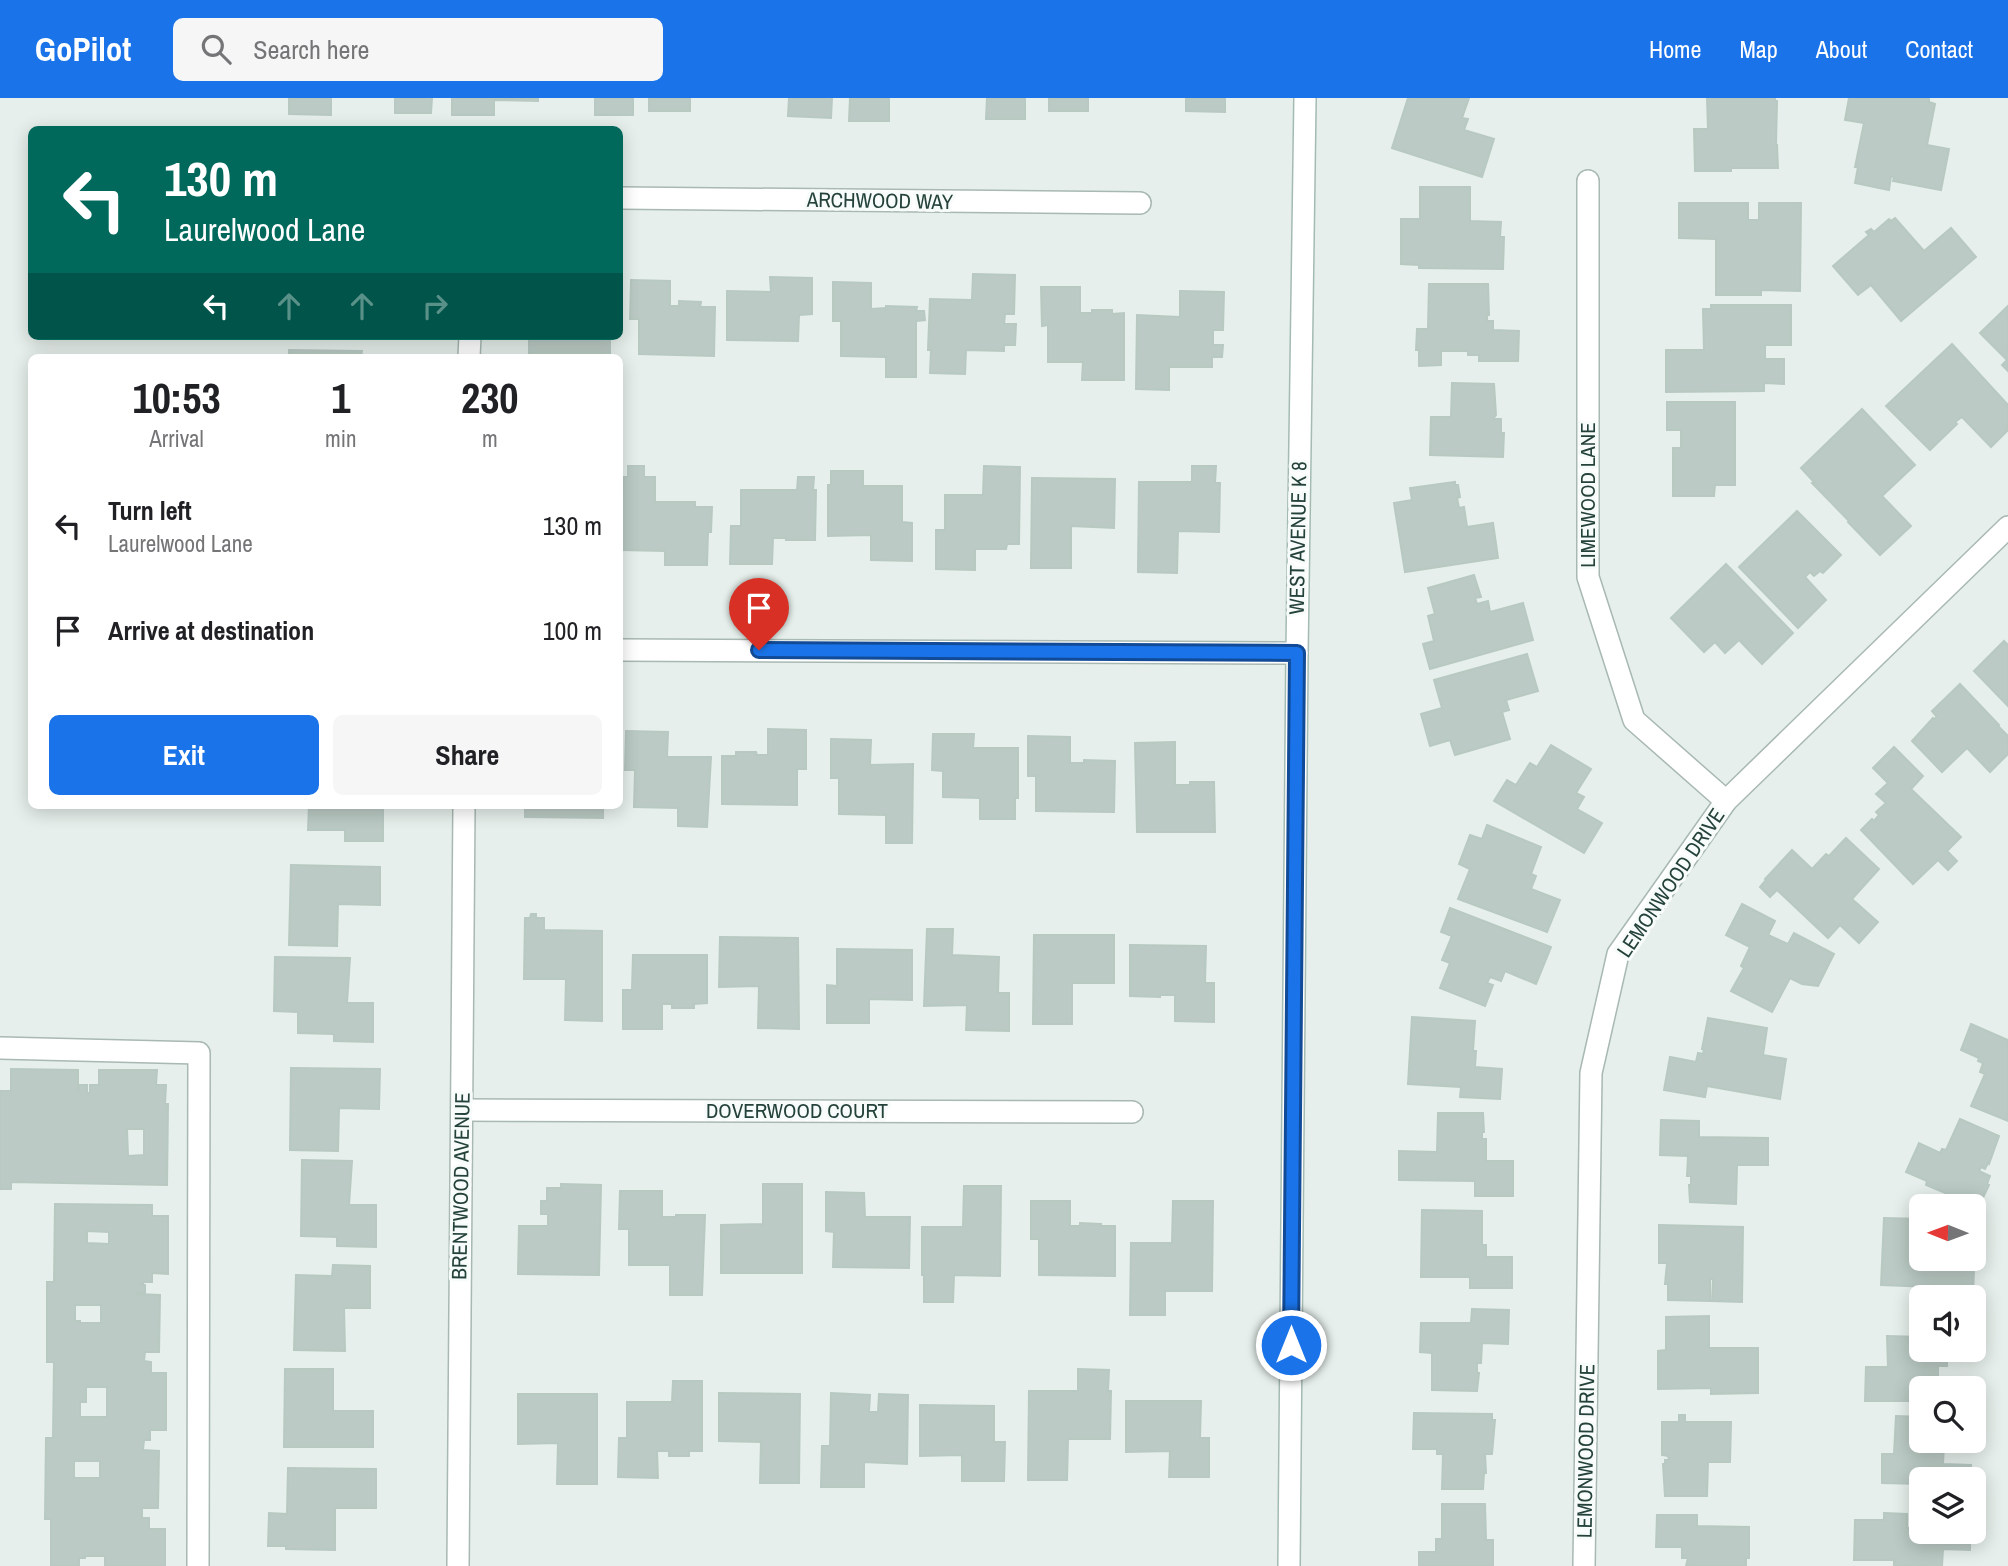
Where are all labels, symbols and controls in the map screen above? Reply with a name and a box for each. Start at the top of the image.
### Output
search box [173,18,663,81]
text: GoPilot [35,27,131,71]
icon: search [197,30,235,68]
text: Search here [253,32,369,67]
text: Home [1649,33,1701,65]
text: Map [1739,33,1778,65]
text: About [1816,33,1867,65]
text: Contact [1905,33,1973,65]
text: 130 m [164,145,278,211]
icon: left [49,154,140,245]
street label: ARCHWOOD WAY [806,185,954,216]
text: Laurelwood Lane [164,208,365,251]
icon: left [197,287,235,325]
icon: ahead [270,287,308,325]
icon: ahead [343,287,381,325]
icon: right [416,287,454,325]
text: 10:53 [133,370,221,426]
text: 1 [331,370,350,426]
text: 230 [461,370,519,426]
street label: LIMEWOOD LANE [1573,422,1602,568]
text: Arrival [149,423,204,454]
text: min [325,423,357,454]
text: m [482,423,498,454]
street label: WEST AVENUE K 8 [1282,461,1313,615]
text: Turn left [108,493,192,528]
icon: left [49,507,87,545]
text: 130 m [543,508,602,543]
text: Laurelwood Lane [108,528,253,559]
pin [729,578,789,650]
icon: arrive [740,589,778,627]
icon: arrive [49,612,87,650]
text: Arrive at destination [108,613,314,648]
text: 100 m [543,613,602,648]
button: Exit [49,715,319,795]
button: Share [333,715,602,795]
street label: LEMONWOOD DRIVE [1610,802,1731,963]
street label: BRENTWOOD AVENUE [444,1092,477,1280]
street label: DOVERWOOD COURT [706,1096,889,1125]
north arrow [1909,1194,1986,1270]
map controls [1909,1194,1986,1544]
button: sound [1909,1285,1986,1362]
position arrow [1254,1308,1328,1382]
street label: LEMONWOOD DRIVE [1569,1364,1602,1538]
button: search [1909,1376,1986,1453]
button: layers [1909,1467,1986,1544]

